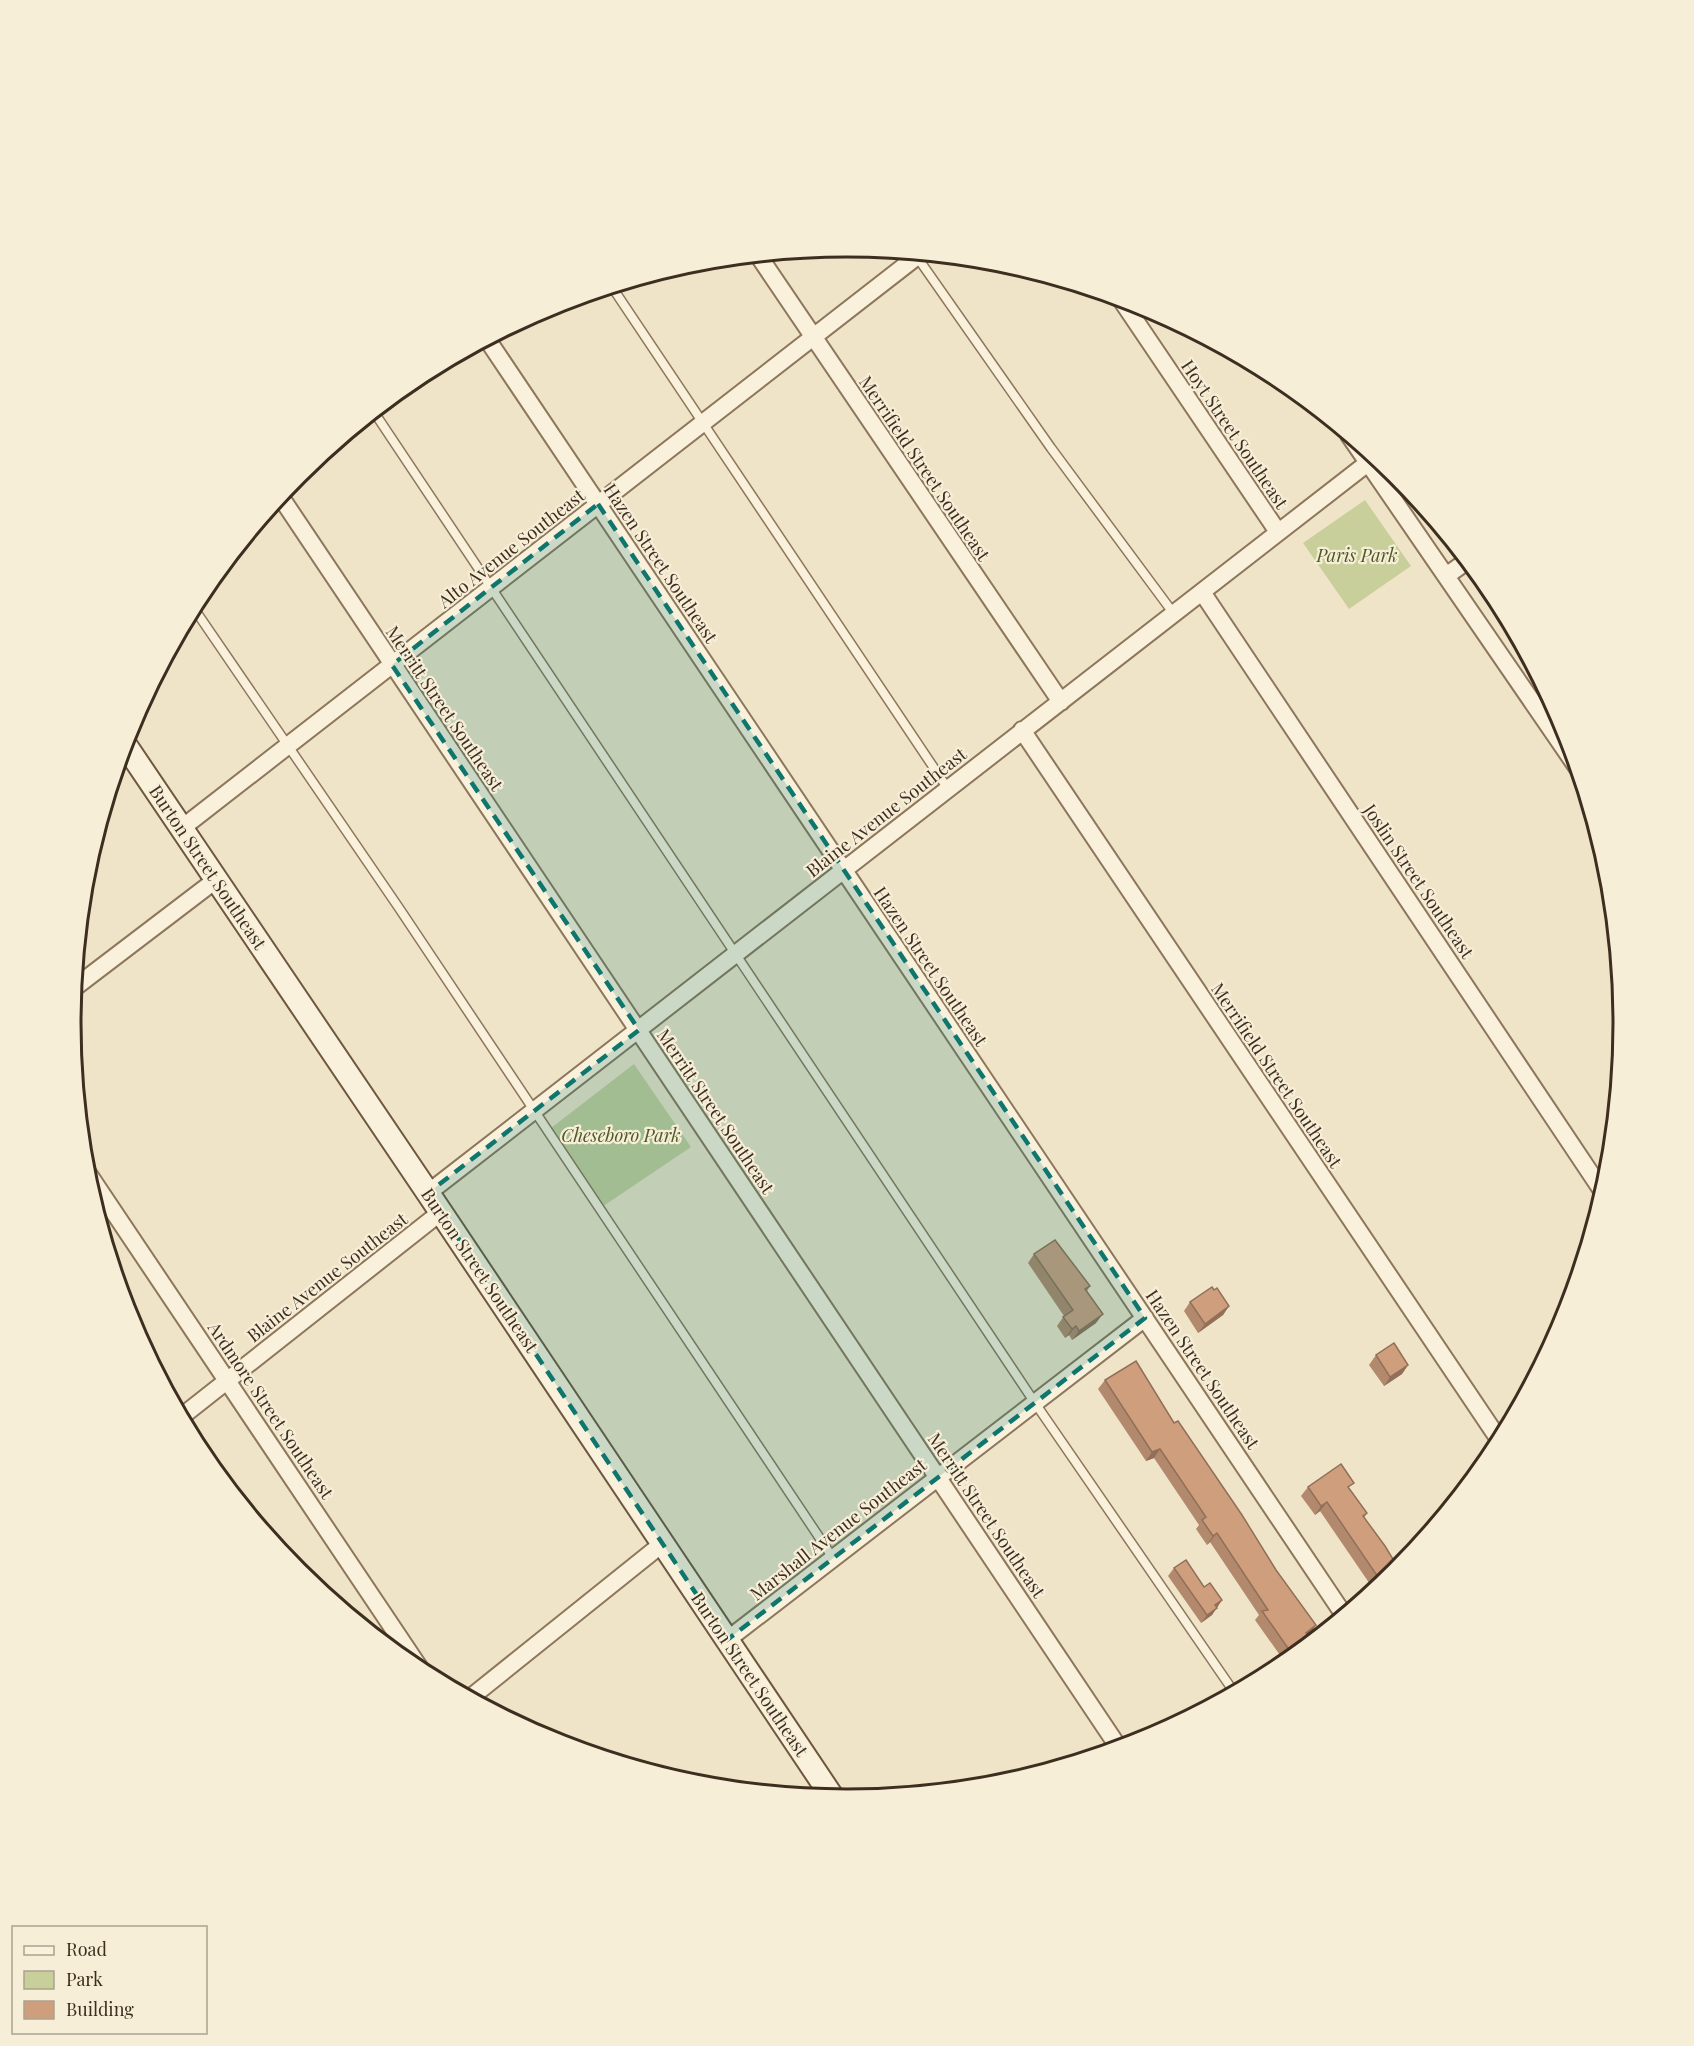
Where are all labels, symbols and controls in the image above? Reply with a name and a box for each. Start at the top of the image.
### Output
street label: Hoyt Street Southeast [1176,355,1294,514]
street label: Merrifield Street Southeast [854,371,996,566]
street label: Hazen Street Southeast [599,479,724,648]
street label: Alto Avenue Southeast [432,483,590,613]
park label: Paris Park [1315,543,1398,567]
street label: Merritt Street Southeast [381,621,510,796]
street label: Blaine Avenue Southeast [801,741,972,882]
street label: Burton Street Southeast [144,780,272,954]
street label: Joslin Street Southeast [1358,798,1480,963]
street label: Hazen Street Southeast [869,882,994,1051]
street label: Merrifield Street Southeast [1206,978,1348,1173]
street label: Merritt Street Southeast [652,1024,781,1199]
park label: Cheseboro Park [561,1123,681,1147]
street label: Burton Street Southeast [416,1183,544,1357]
street label: Blaine Avenue Southeast [242,1206,413,1347]
street label: Hazen Street Southeast [1141,1285,1266,1454]
street label: Ardmore Street Southeast [202,1316,340,1504]
street label: Merritt Street Southeast [923,1428,1052,1603]
street label: Marshall Avenue Southeast [745,1452,932,1605]
street label: Burton Street Southeast [686,1587,814,1761]
legend [12,1926,207,2034]
text: Road [66,1937,107,1961]
text: Park [66,1967,103,1991]
text: Building [66,1997,134,2021]

